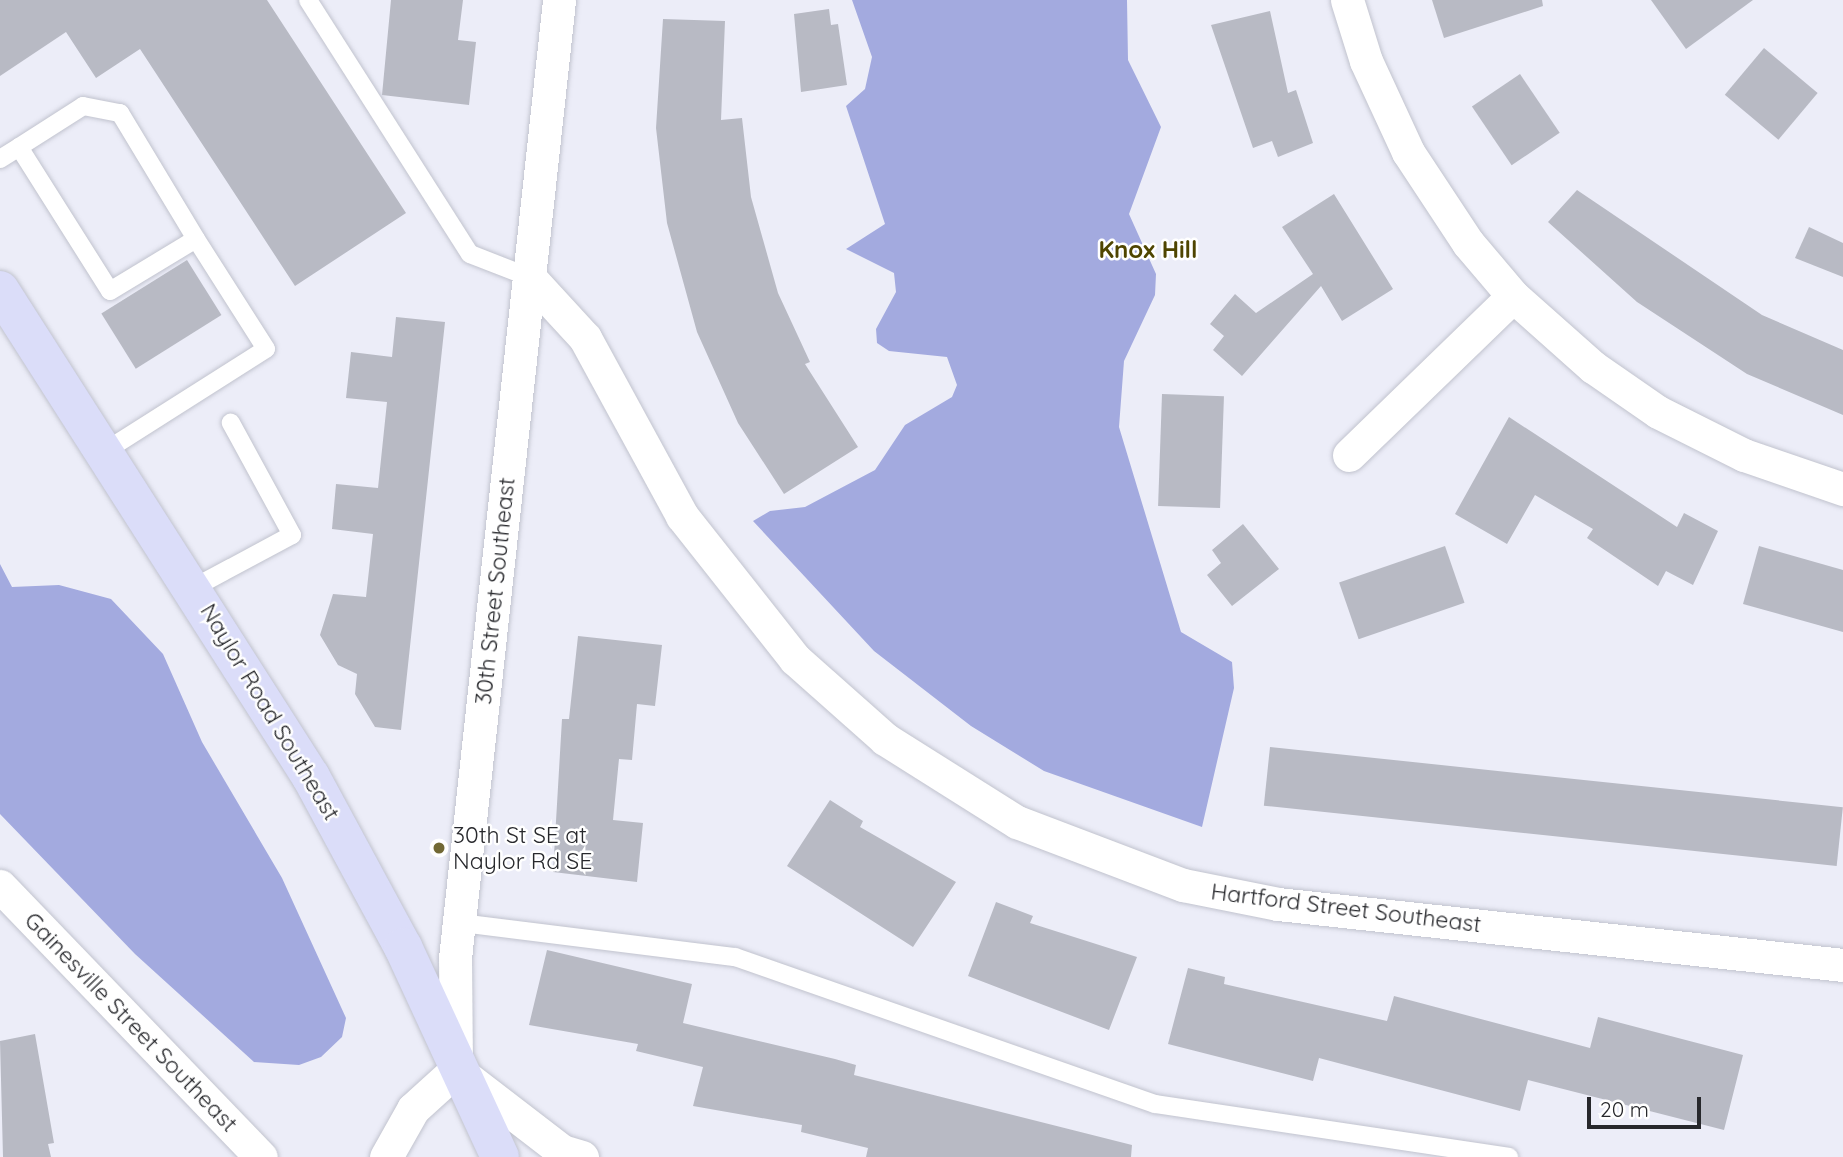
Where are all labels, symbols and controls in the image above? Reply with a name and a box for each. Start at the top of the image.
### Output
district label: Knox Hill [1098,236,1198,264]
street label: 30th Street Southeast [469,476,521,706]
street label: Naylor Road Southeast [194,599,346,825]
place label: 30th St SE at Naylor Rd SE [453,821,592,875]
marker: 30th St SE at Naylor Rd SE [431,840,447,856]
street label: Hartford Street Southeast [1209,878,1483,938]
street label: Gainesville Street Southeast [19,907,243,1137]
scale bar [1591,1084,1705,1128]
text: 20 m [1600,1096,1649,1122]

